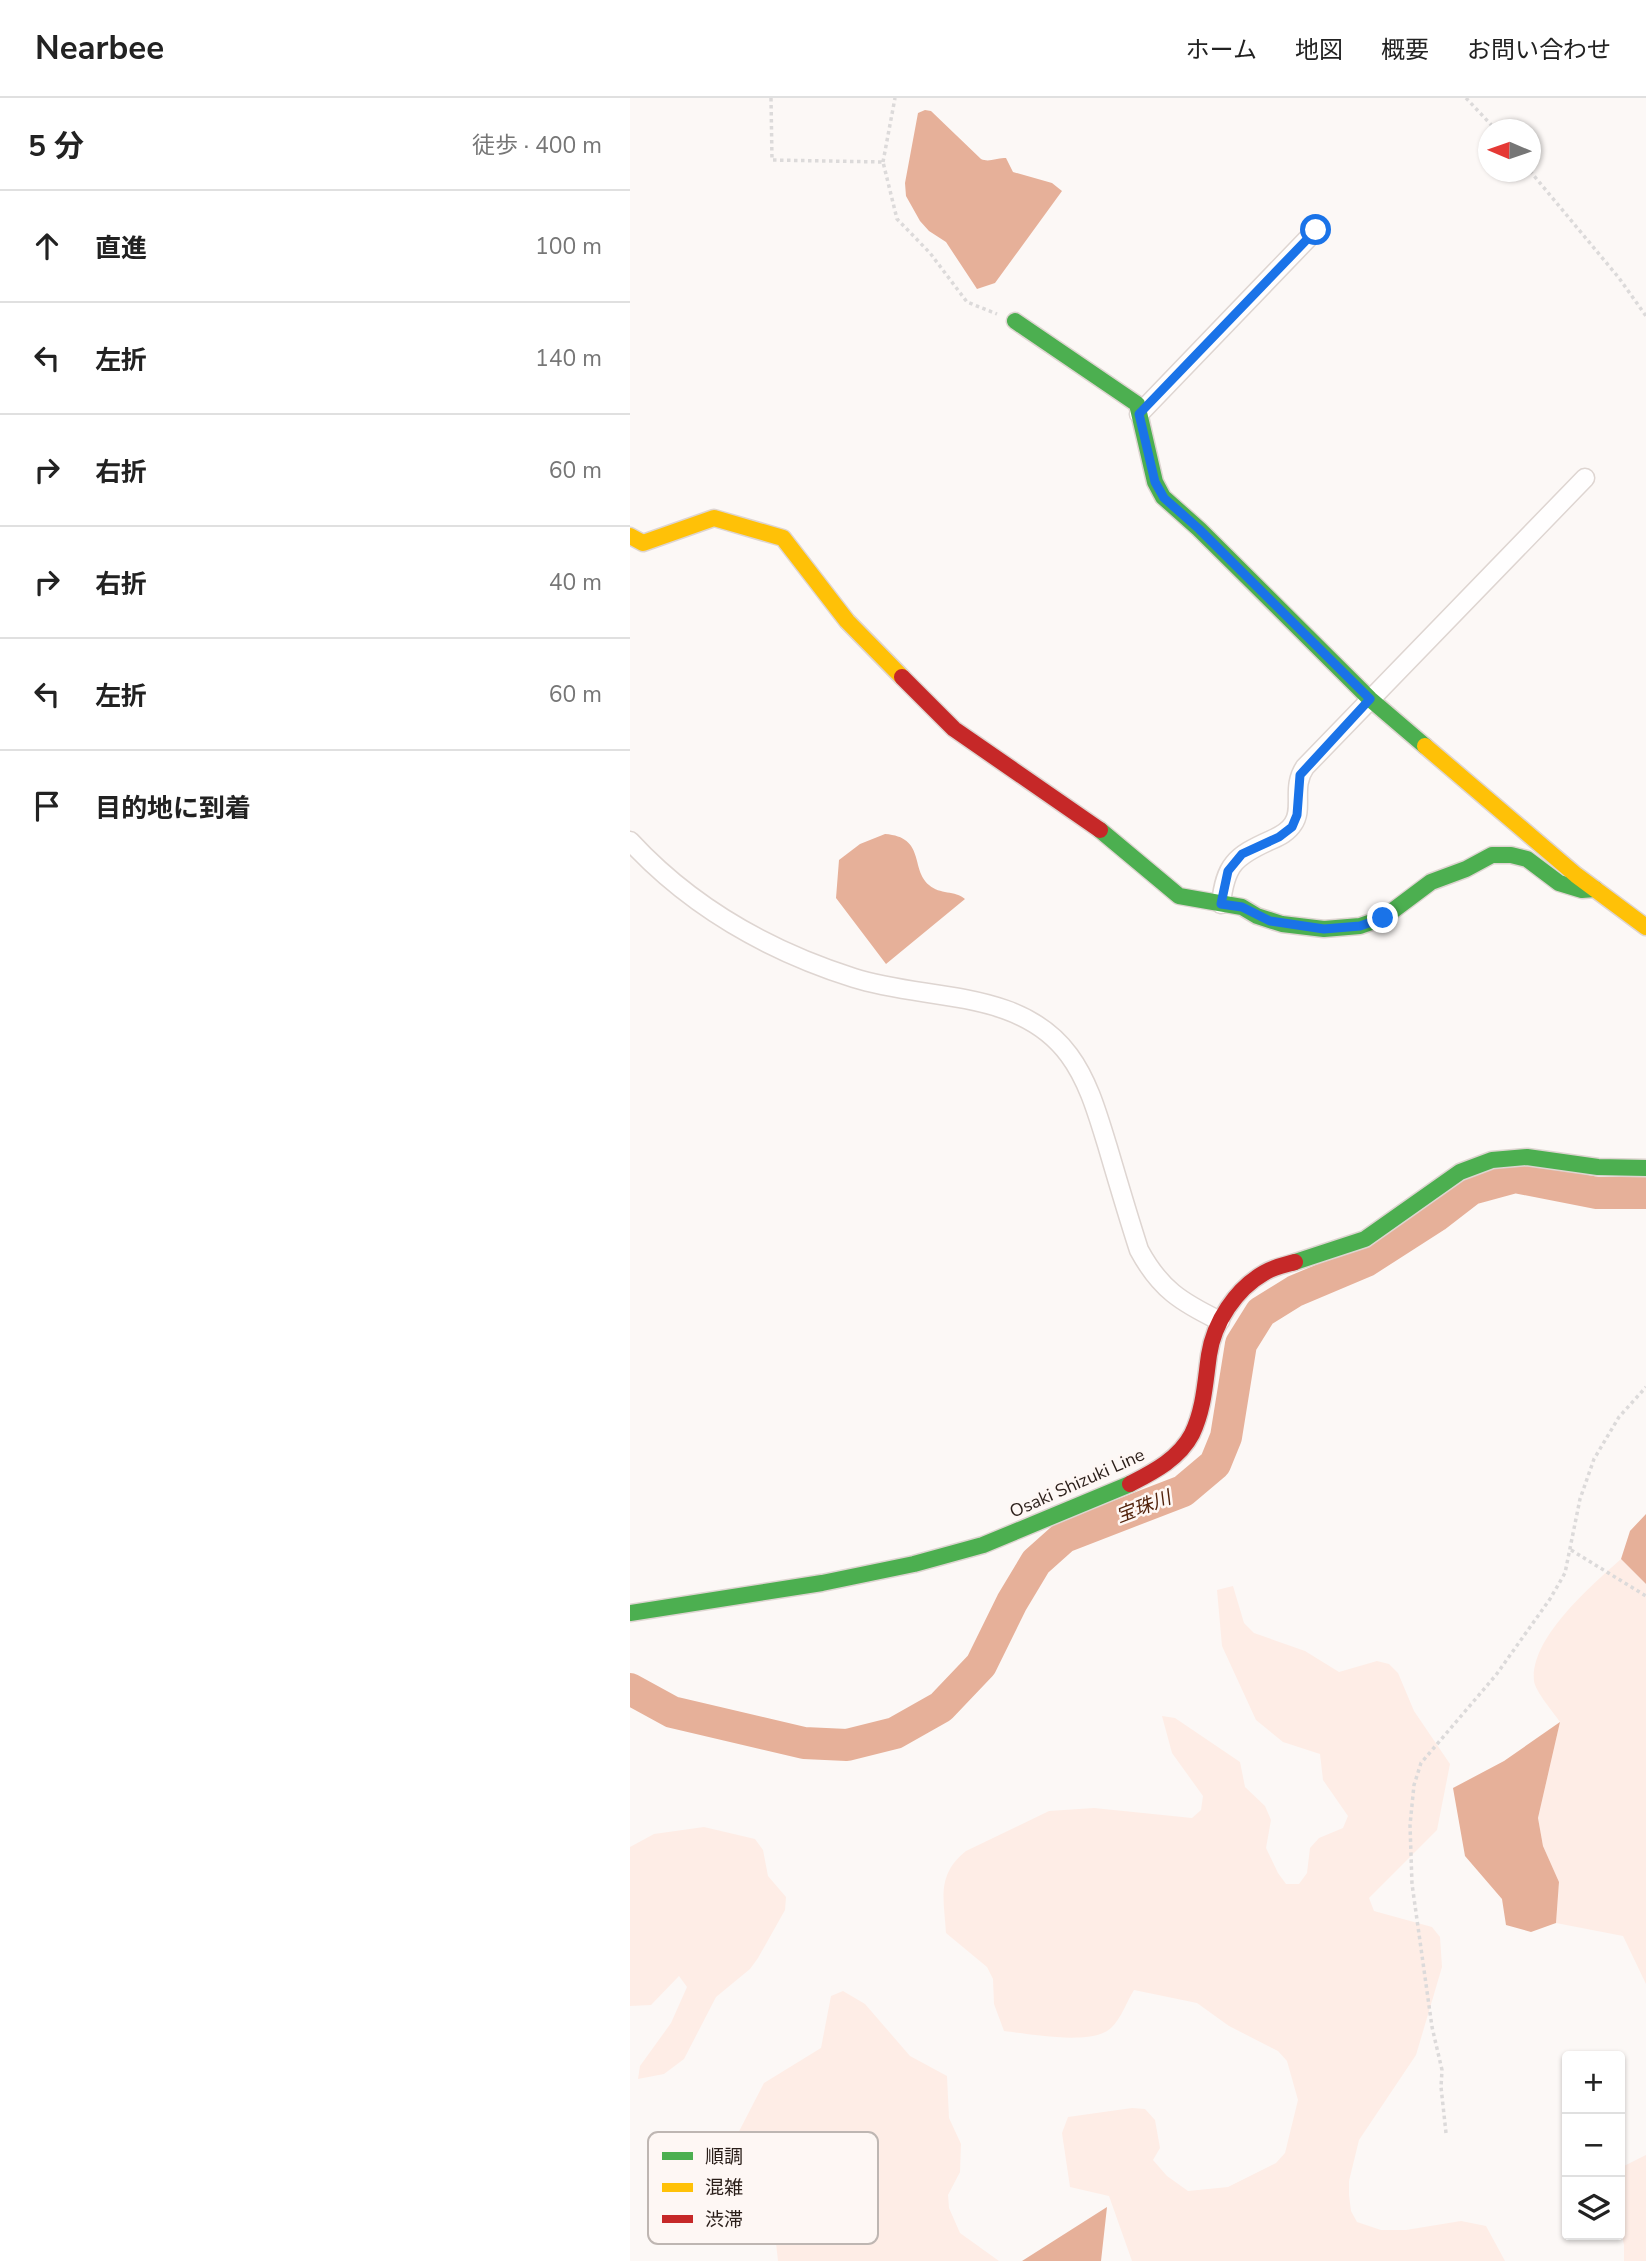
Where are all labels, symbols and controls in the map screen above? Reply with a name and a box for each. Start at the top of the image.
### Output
text: Nearbee [35,26,164,71]
text: ホーム [1186,34,1257,66]
text: 地図 [1295,34,1343,66]
text: 概要 [1381,34,1429,66]
text: お問い合わせ [1467,34,1611,66]
north arrow [1478,119,1541,182]
text: 5 分 [28,126,84,167]
text: 徒歩 · 400 m [472,130,602,161]
route start [1300,214,1331,245]
icon: ahead [28,227,66,265]
text: 直進 [95,231,147,266]
text: 100 m [535,231,602,262]
icon: left [28,339,66,377]
text: 左折 [95,343,147,378]
text: 140 m [535,343,602,374]
icon: right [28,451,66,489]
text: 右折 [95,455,147,490]
text: 60 m [549,455,602,486]
icon: right [28,563,66,601]
text: 右折 [95,567,147,602]
text: 40 m [549,567,602,598]
icon: left [28,675,66,713]
text: 左折 [95,679,147,714]
text: 60 m [549,679,602,710]
icon: arrive [28,787,66,825]
text: 目的地に到着 [95,791,251,826]
route end [1367,902,1398,933]
street label: Osaki Shizuki Line [1006,1442,1148,1524]
water label: 宝珠川 [1112,1484,1176,1529]
map controls [1562,2051,1625,2240]
button: + [1562,2051,1625,2114]
button: − [1562,2114,1625,2177]
legend [648,2132,878,2244]
text: 順調 [705,2144,743,2170]
text: 混雑 [705,2175,743,2201]
button: layers [1562,2177,1625,2240]
text: 渋滞 [705,2207,743,2233]

